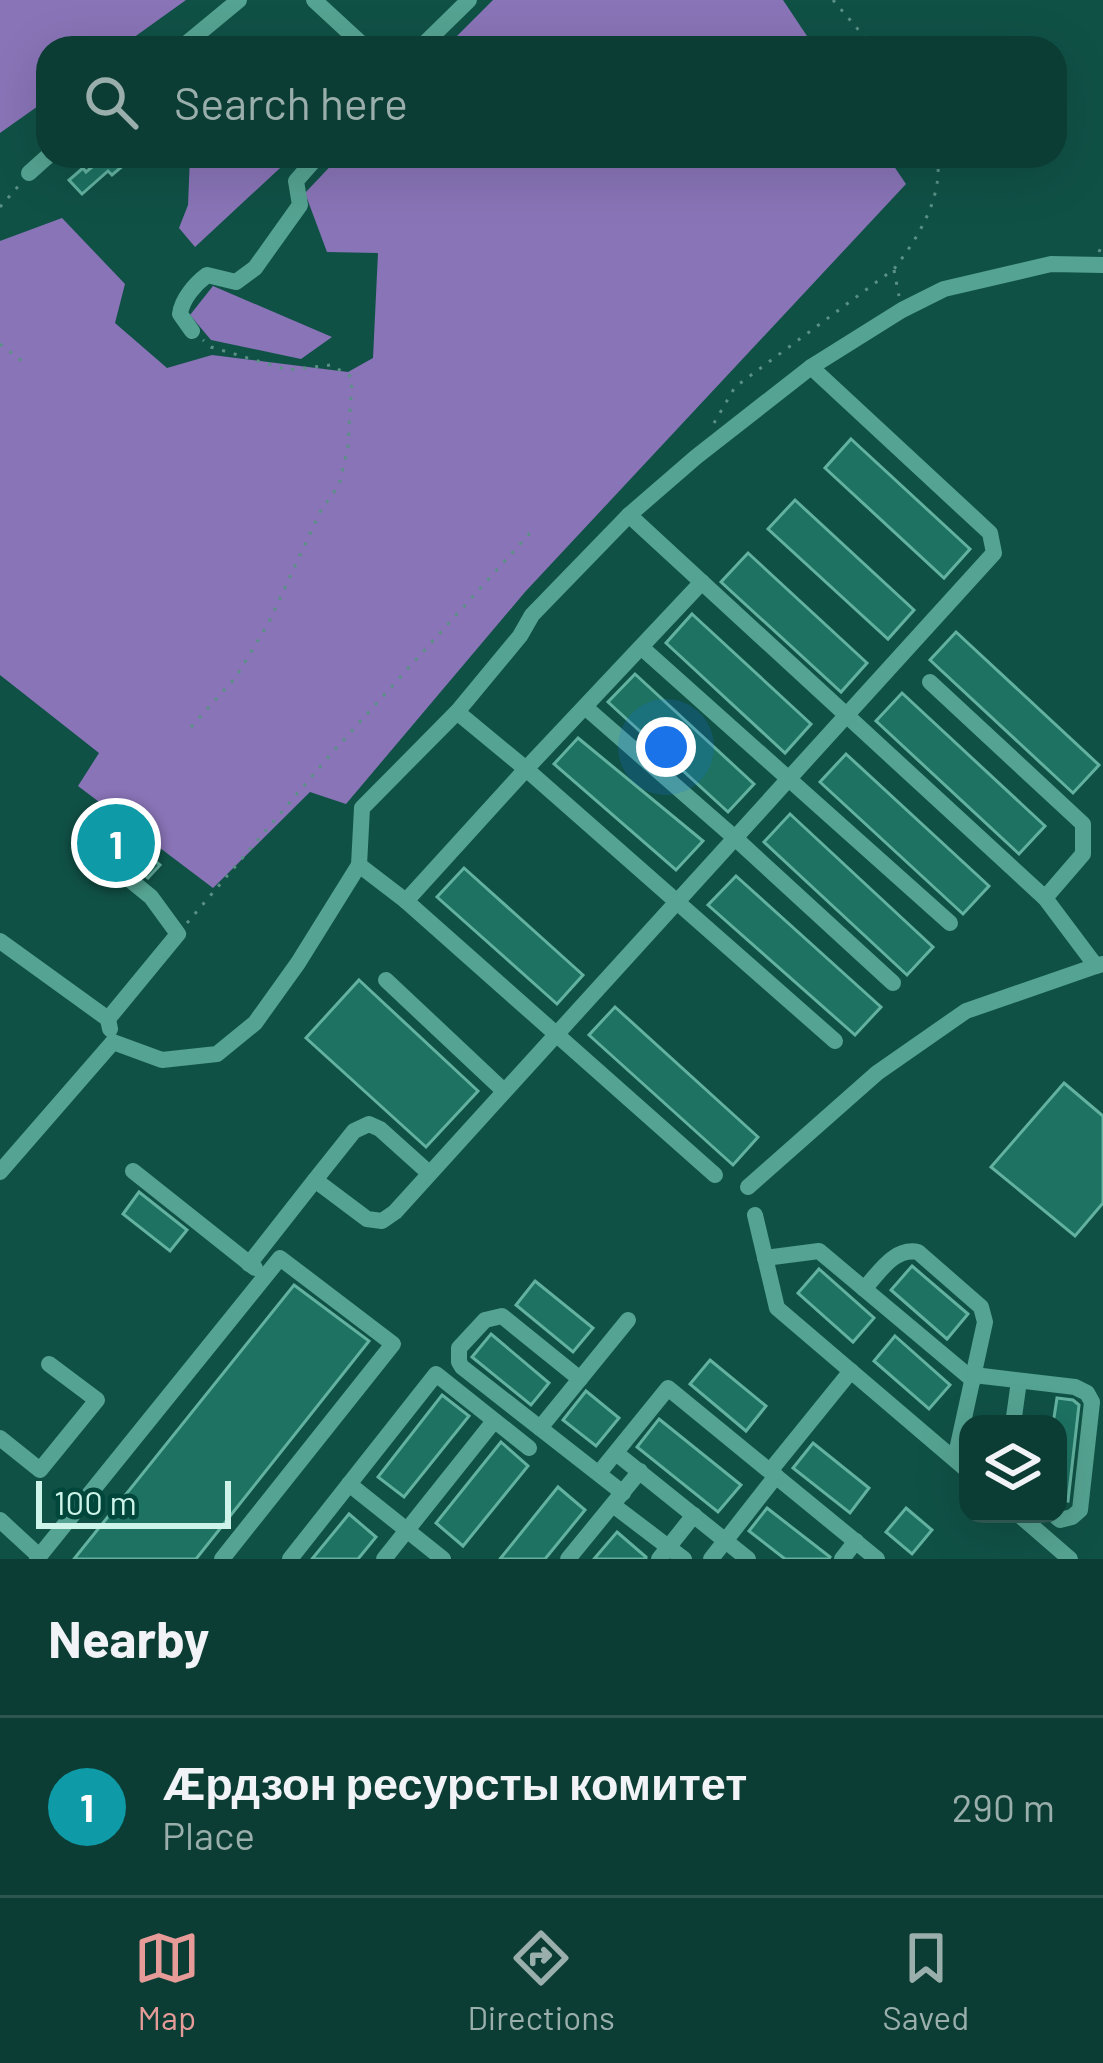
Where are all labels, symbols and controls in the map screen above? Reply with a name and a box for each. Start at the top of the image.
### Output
search box [36,36,1067,168]
icon: search [78,69,144,135]
text: Search here [174,75,408,129]
your location [636,717,696,777]
pin: 1 [77,798,155,888]
map controls [959,1415,1067,1523]
button: layers [959,1415,1067,1523]
scale bar [36,1475,231,1528]
text: 100 m [54,1482,137,1522]
text: Nearby [48,1607,209,1668]
text: Æрдзон ресурсты комитет [162,1755,747,1809]
text: 1 [80,1783,94,1830]
text: 290 m [952,1783,1055,1830]
text: Place [162,1811,255,1858]
tab: Map [134,1925,200,2037]
tab: Directions [467,1925,615,2037]
tab: Saved [883,1925,969,2037]

